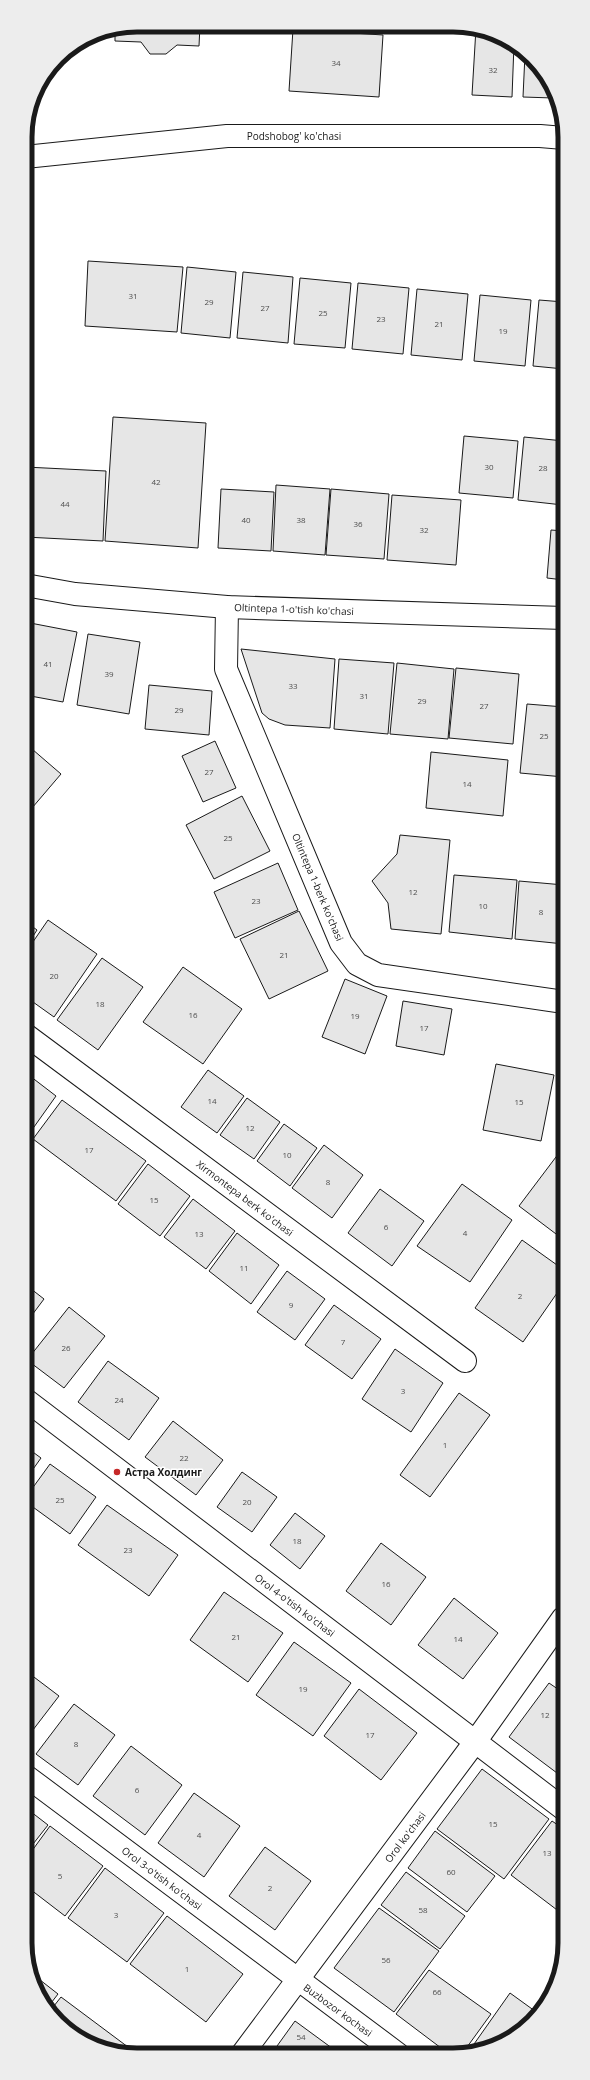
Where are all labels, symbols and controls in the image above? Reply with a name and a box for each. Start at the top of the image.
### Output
house number: 34 [331,57,341,68]
house number: 32 [488,64,498,75]
street label: Podshobog' ko'chasi [247,129,341,143]
house number: 31 [128,290,138,301]
house number: 29 [204,296,214,307]
house number: 27 [260,302,270,313]
house number: 25 [318,307,328,318]
house number: 23 [376,313,386,324]
house number: 21 [434,318,444,329]
house number: 19 [498,325,508,336]
house number: 30 [484,461,494,472]
house number: 28 [538,462,548,473]
house number: 42 [151,476,161,487]
house number: 44 [60,498,70,509]
house number: 40 [241,514,251,525]
house number: 38 [296,514,306,525]
house number: 36 [353,518,363,529]
house number: 32 [419,524,429,535]
street label: Oltintepa 1-o'tish ko'chasi [234,600,354,618]
house number: 41 [43,658,53,669]
house number: 39 [104,668,114,679]
house number: 33 [288,680,298,691]
house number: 31 [359,690,369,701]
house number: 29 [417,695,427,706]
house number: 27 [479,700,489,711]
house number: 29 [174,704,184,715]
house number: 25 [539,730,549,741]
house number: 27 [204,766,214,777]
house number: 14 [462,778,472,789]
street label: Oltintepa 1-berk ko'chasi [289,831,347,943]
house number: 25 [223,832,233,843]
house number: 12 [408,886,418,897]
house number: 23 [251,895,261,906]
house number: 10 [478,900,488,911]
house number: 8 [539,906,544,917]
house number: 21 [279,949,289,960]
house number: 20 [49,970,59,981]
house number: 18 [95,998,105,1009]
house number: 16 [188,1009,198,1020]
house number: 19 [350,1010,360,1021]
house number: 17 [419,1022,429,1033]
house number: 14 [207,1095,217,1106]
house number: 15 [514,1096,524,1107]
house number: 12 [245,1122,255,1133]
house number: 17 [84,1144,94,1155]
house number: 10 [282,1149,292,1160]
street label: Xirmontepa berk ko'chasi [194,1157,296,1239]
house number: 8 [326,1176,331,1187]
house number: 15 [149,1194,159,1205]
house number: 6 [384,1221,389,1232]
house number: 4 [463,1227,468,1238]
house number: 13 [194,1228,204,1239]
house number: 11 [239,1262,249,1273]
house number: 2 [518,1290,523,1301]
house number: 9 [289,1299,294,1310]
house number: 7 [341,1336,346,1347]
house number: 26 [61,1342,71,1353]
house number: 3 [401,1385,406,1396]
house number: 24 [114,1394,124,1405]
house number: 1 [443,1439,447,1450]
house number: 22 [179,1452,189,1463]
place label: Астра Холдинг [125,1465,202,1479]
marker: Астра Холдинг [112,1467,122,1477]
house number: 25 [55,1494,65,1505]
house number: 20 [242,1496,252,1507]
house number: 18 [292,1535,302,1546]
house number: 23 [123,1544,133,1555]
street label: Orol 4-o'tish ko'chasi [252,1570,338,1640]
house number: 16 [381,1578,391,1589]
house number: 21 [231,1631,241,1642]
house number: 14 [453,1633,463,1644]
house number: 19 [298,1683,308,1694]
house number: 12 [540,1709,550,1720]
house number: 17 [365,1729,375,1740]
house number: 8 [74,1738,79,1749]
house number: 6 [135,1784,140,1795]
street label: Orol ko'chasi [381,1809,429,1865]
house number: 15 [488,1818,498,1829]
house number: 4 [197,1829,202,1840]
street label: Orol 3-o'tish ko'chasi [119,1843,205,1913]
house number: 13 [542,1847,552,1858]
house number: 60 [446,1866,456,1877]
house number: 5 [58,1870,63,1881]
house number: 2 [268,1882,273,1893]
house number: 58 [418,1904,428,1915]
house number: 3 [114,1909,119,1920]
house number: 56 [381,1954,391,1965]
house number: 1 [185,1963,189,1974]
street label: Buzbozor kochasi [301,1980,375,2040]
house number: 66 [432,1986,442,1997]
house number: 54 [296,2031,306,2042]

